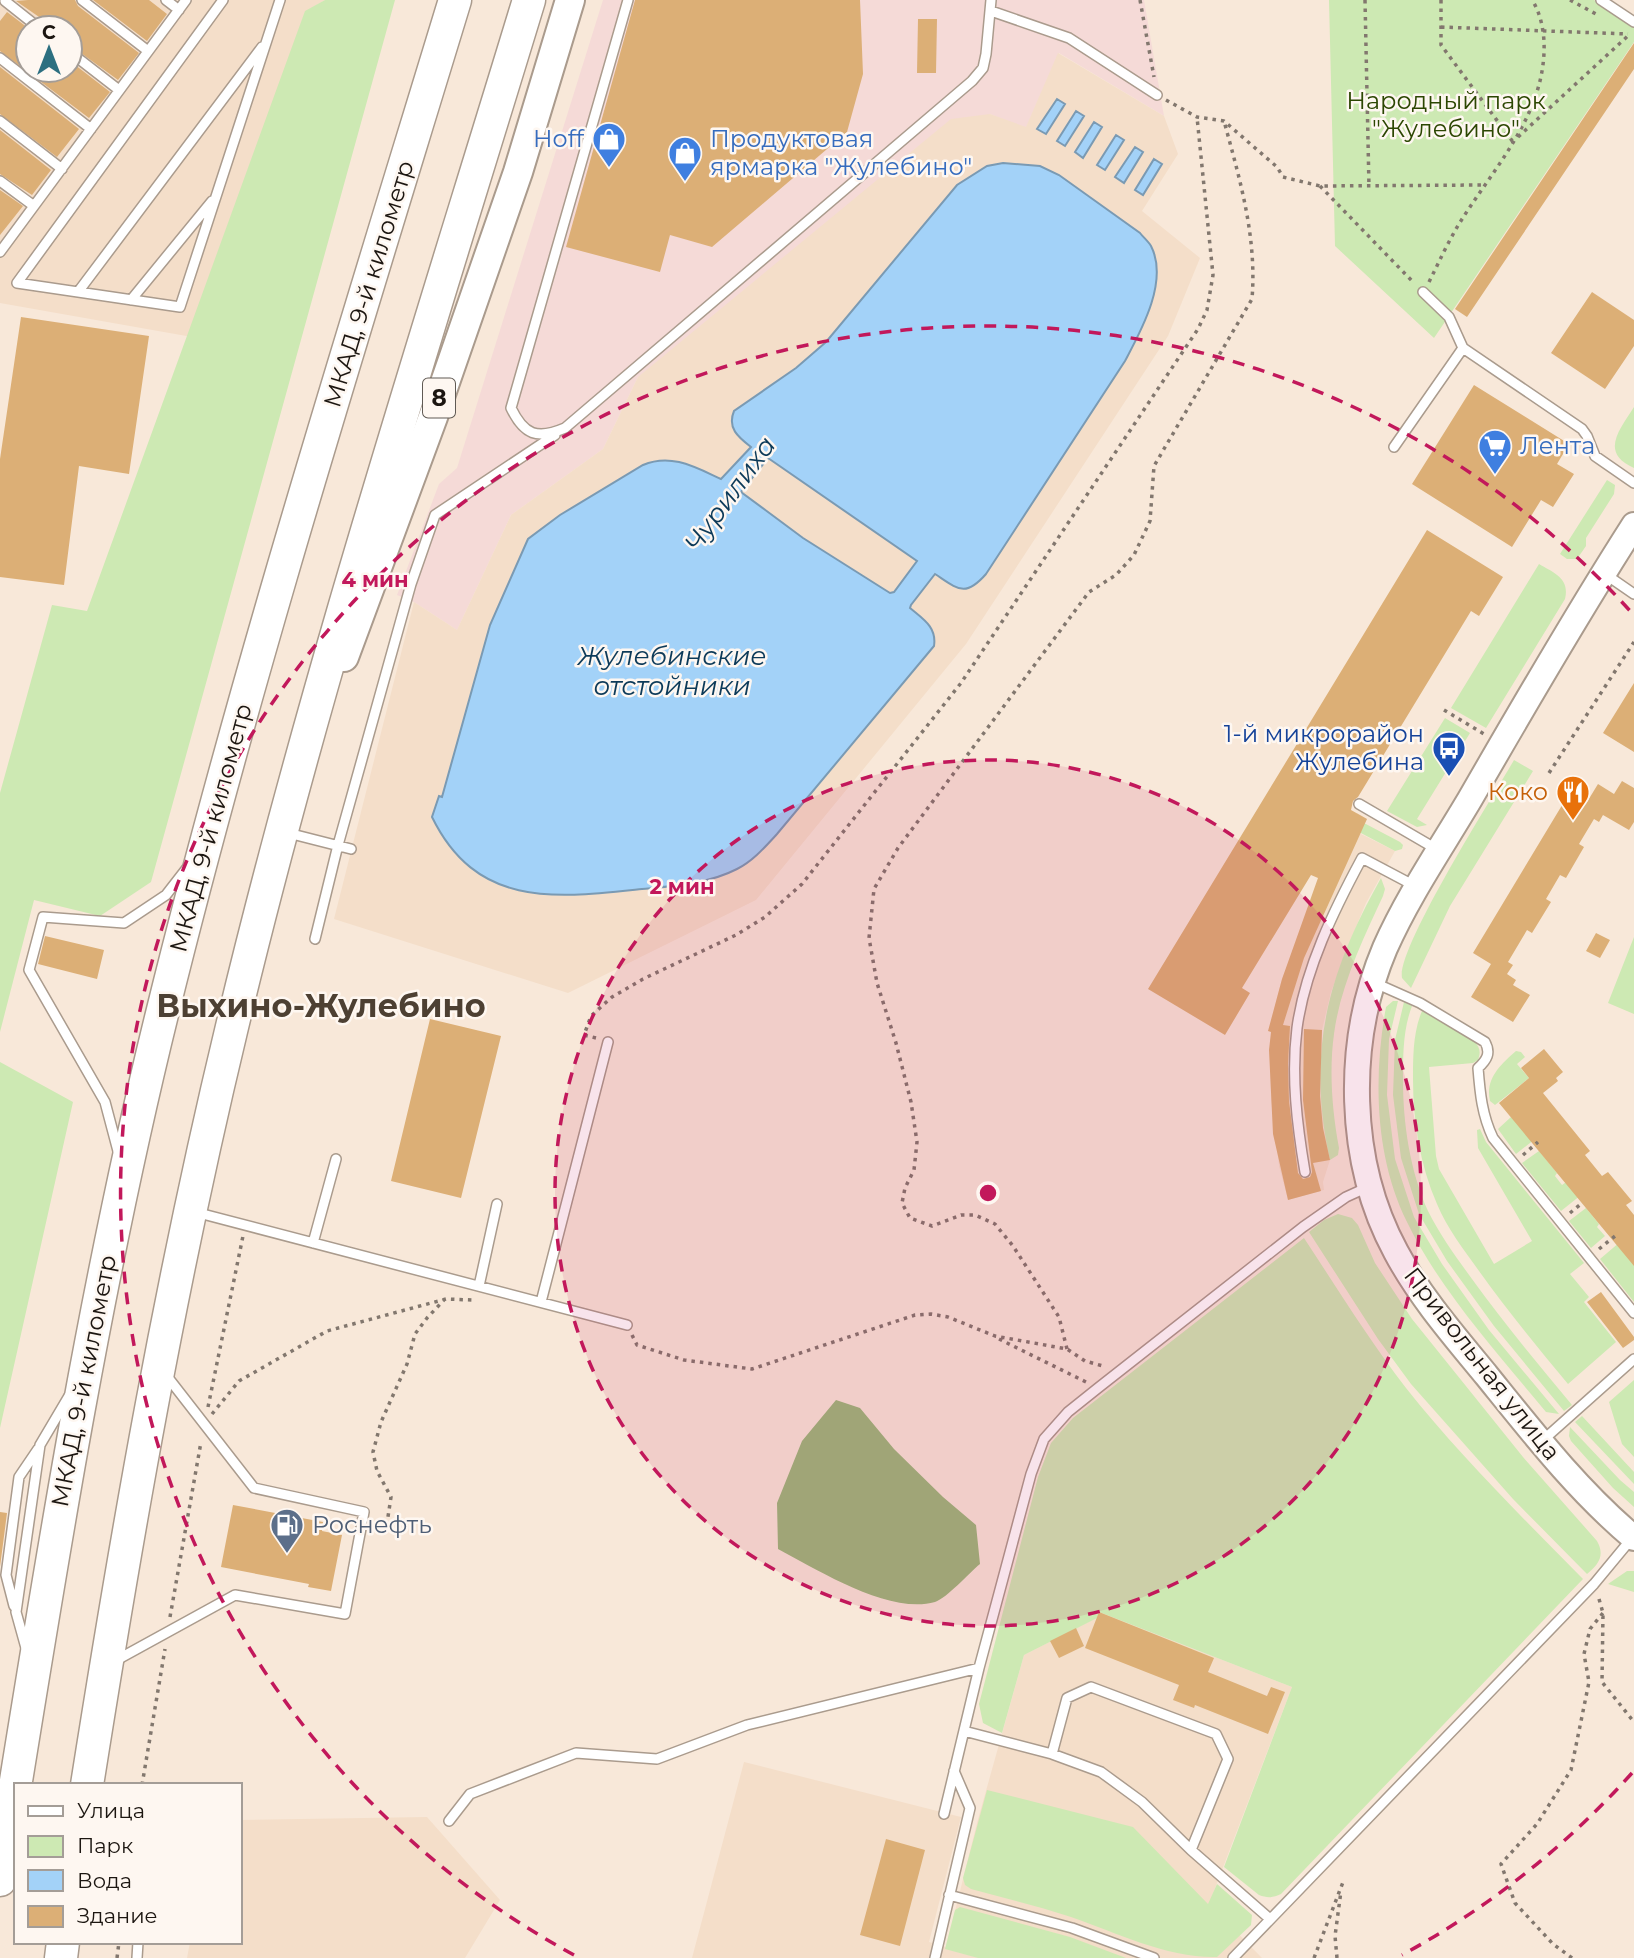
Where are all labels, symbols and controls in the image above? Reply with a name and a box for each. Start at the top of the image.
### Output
north arrow [14,14,84,84]
text: С [42,21,56,44]
park label: Народный парк "Жулебино" [1346,86,1546,143]
shop icon: Hoff [590,120,628,169]
place label: Hoff [533,124,585,153]
place label: Продуктовая ярмарка "Жулебино" [710,124,972,181]
shop icon: Продуктовая ярмарка "Жулебино" [666,134,704,183]
street label: МКАД, 9-й километр [317,157,420,411]
road number: 8 [423,378,455,418]
supermarket icon: Лента [1476,427,1514,476]
water label: Чурилиха [677,430,783,558]
place label: Лента [1520,431,1595,460]
text: 4 мин [341,567,409,592]
water label: Жулебинские отстойники [577,640,767,702]
street label: МКАД, 9-й километр [163,700,258,955]
place label: 1-й микрорайон Жулебина [1224,719,1424,776]
bus stop icon: 1-й микрорайон Жулебина [1430,729,1468,778]
restaurant icon: Коко [1554,773,1592,822]
place label: Коко [1488,777,1548,806]
text: 2 мин [650,874,714,899]
district label: Выхино-Жулебино [156,986,486,1025]
centre of rings [976,1181,1000,1205]
street label: МКАД, 9-й километр [45,1252,122,1509]
street label: Привольная улица [1398,1261,1567,1466]
fuel station icon: Роснефть [268,1506,306,1555]
place label: Роснефть [312,1510,432,1539]
legend [14,1783,242,1944]
text: Улица [77,1798,145,1823]
text: Парк [77,1833,133,1858]
text: Вода [77,1868,132,1893]
text: Здание [77,1903,158,1928]

